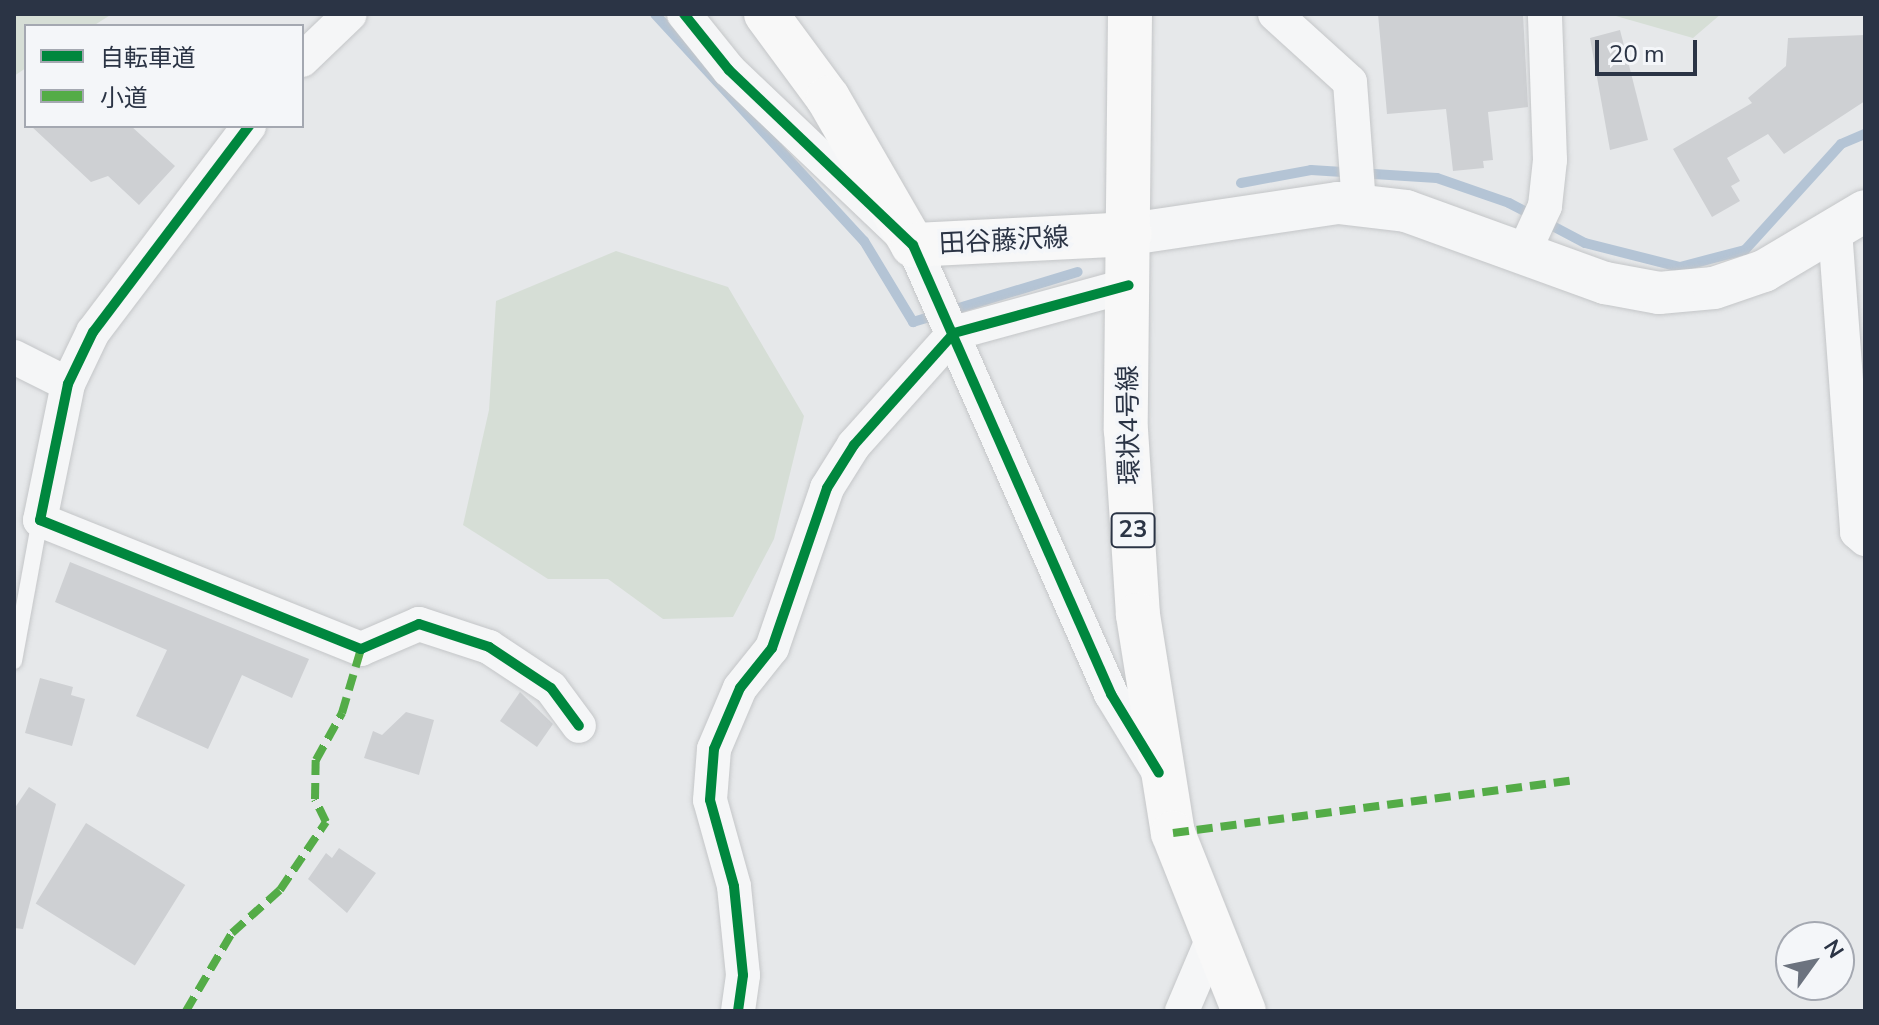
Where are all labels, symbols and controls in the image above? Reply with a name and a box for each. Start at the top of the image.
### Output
legend [24,24,304,128]
scale bar [1599,24,1701,74]
text: 20 m [1609,38,1665,70]
text: 自転車道 [100,42,196,74]
text: 小道 [100,82,148,114]
street label: 田谷藤沢線 [938,222,1070,260]
street label: 環状4号線 [1112,365,1146,485]
road number: 23 [1109,510,1157,550]
north arrow [1775,921,1855,1001]
text: N [1816,934,1851,964]

